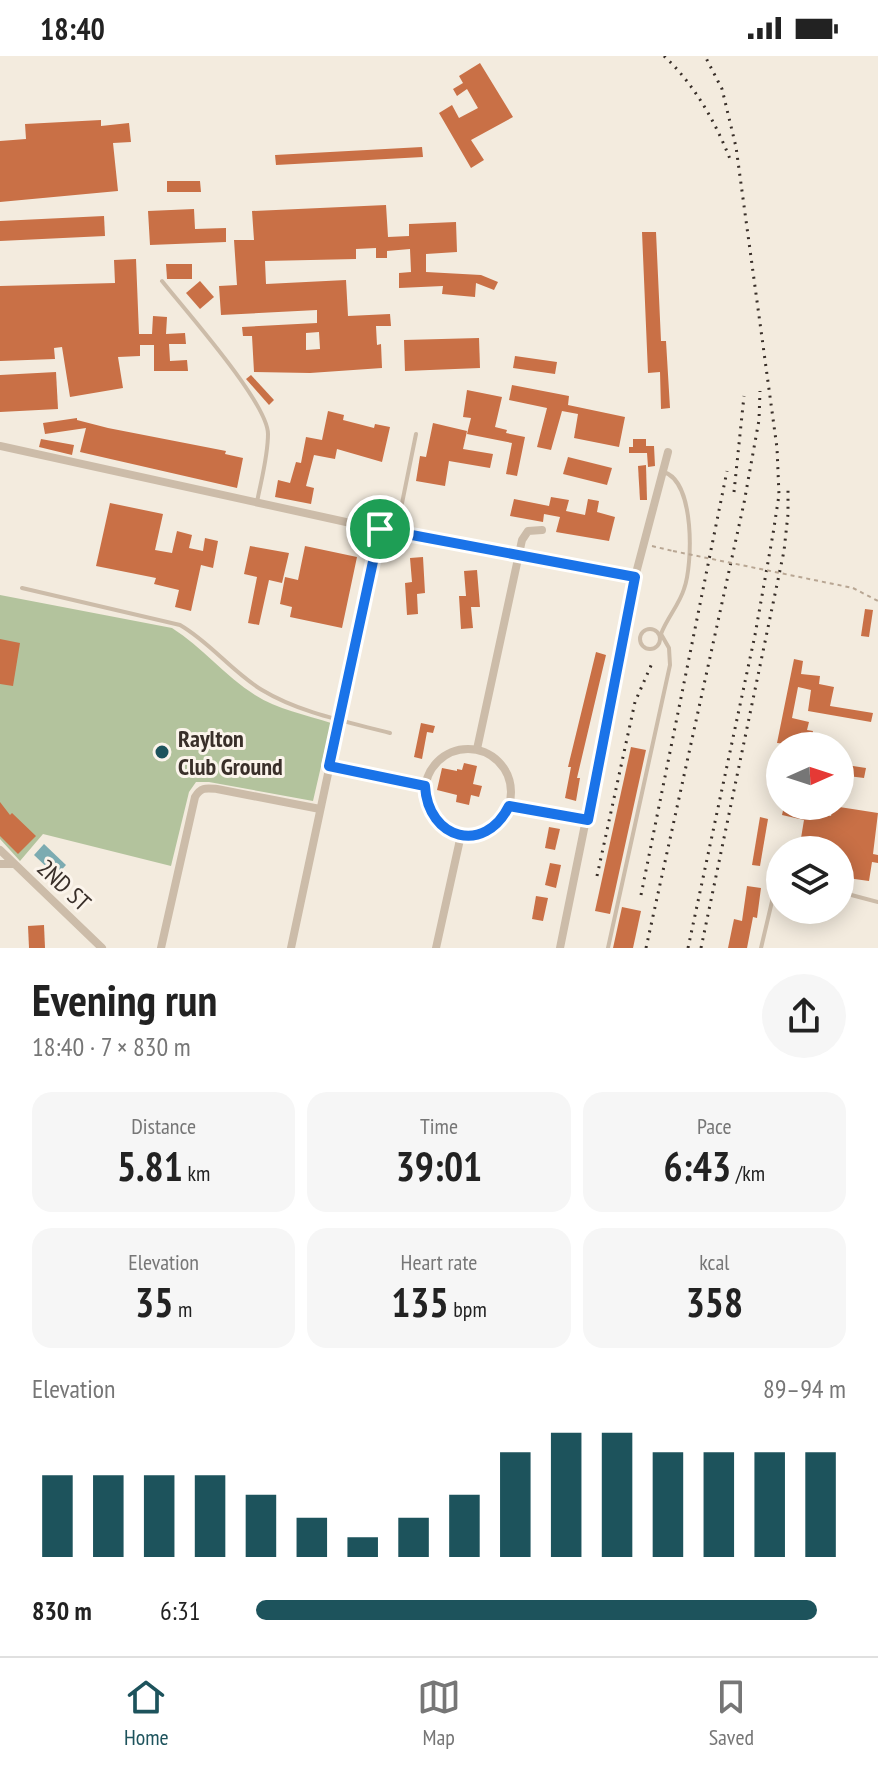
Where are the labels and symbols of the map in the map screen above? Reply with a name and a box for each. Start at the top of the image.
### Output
pin [346,495,414,563]
place label: Raylton Club Ground [178,723,283,782]
north arrow [766,732,854,820]
marker: Raylton Club Ground [153,743,171,761]
street label: 2ND ST [31,852,98,918]

